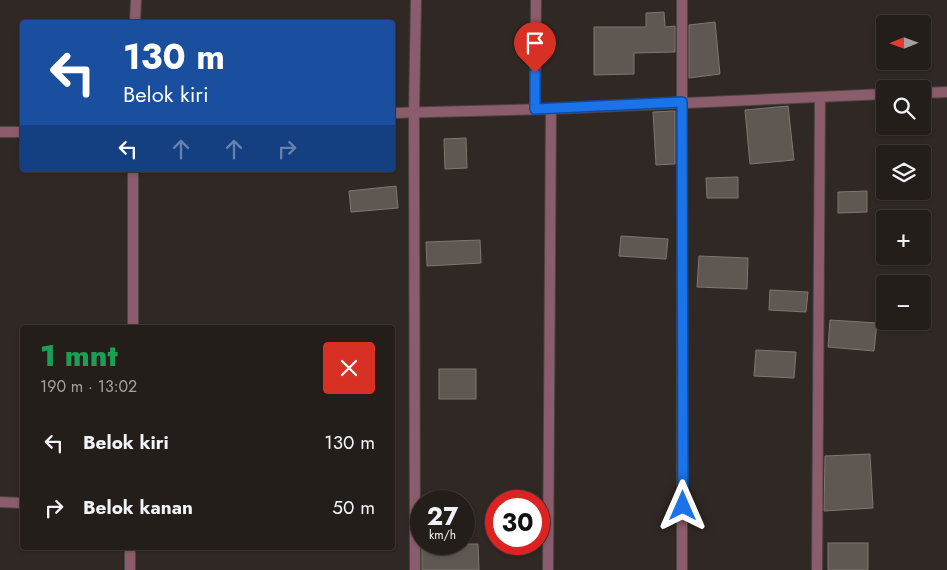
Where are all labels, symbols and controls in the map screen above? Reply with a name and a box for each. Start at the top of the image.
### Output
north arrow [876,15,931,70]
map controls [876,15,931,330]
pin [514,22,556,73]
icon: arrive [521,29,549,57]
text: 130 m [123,32,225,82]
icon: left [40,40,105,105]
text: Belok kiri [123,78,209,110]
button: search [876,80,931,135]
icon: left [114,135,142,163]
icon: ahead [167,135,195,163]
icon: ahead [220,135,248,163]
icon: right [273,135,301,163]
button: layers [876,145,931,200]
button: + [876,210,931,265]
button: − [876,275,931,330]
text: 1 mnt [40,334,118,377]
button: close [323,342,375,394]
text: 190 m · 13:02 [40,375,137,398]
icon: left [40,429,68,457]
text: Belok kiri [83,429,169,456]
text: 130 m [324,429,375,456]
position arrow [656,479,708,531]
speed limit sign: 30 [485,490,550,555]
icon: right [40,494,68,522]
text: Belok kanan [83,494,193,521]
text: 50 m [332,494,375,521]
text: 27 [427,498,458,534]
text: km/h [429,526,456,544]

